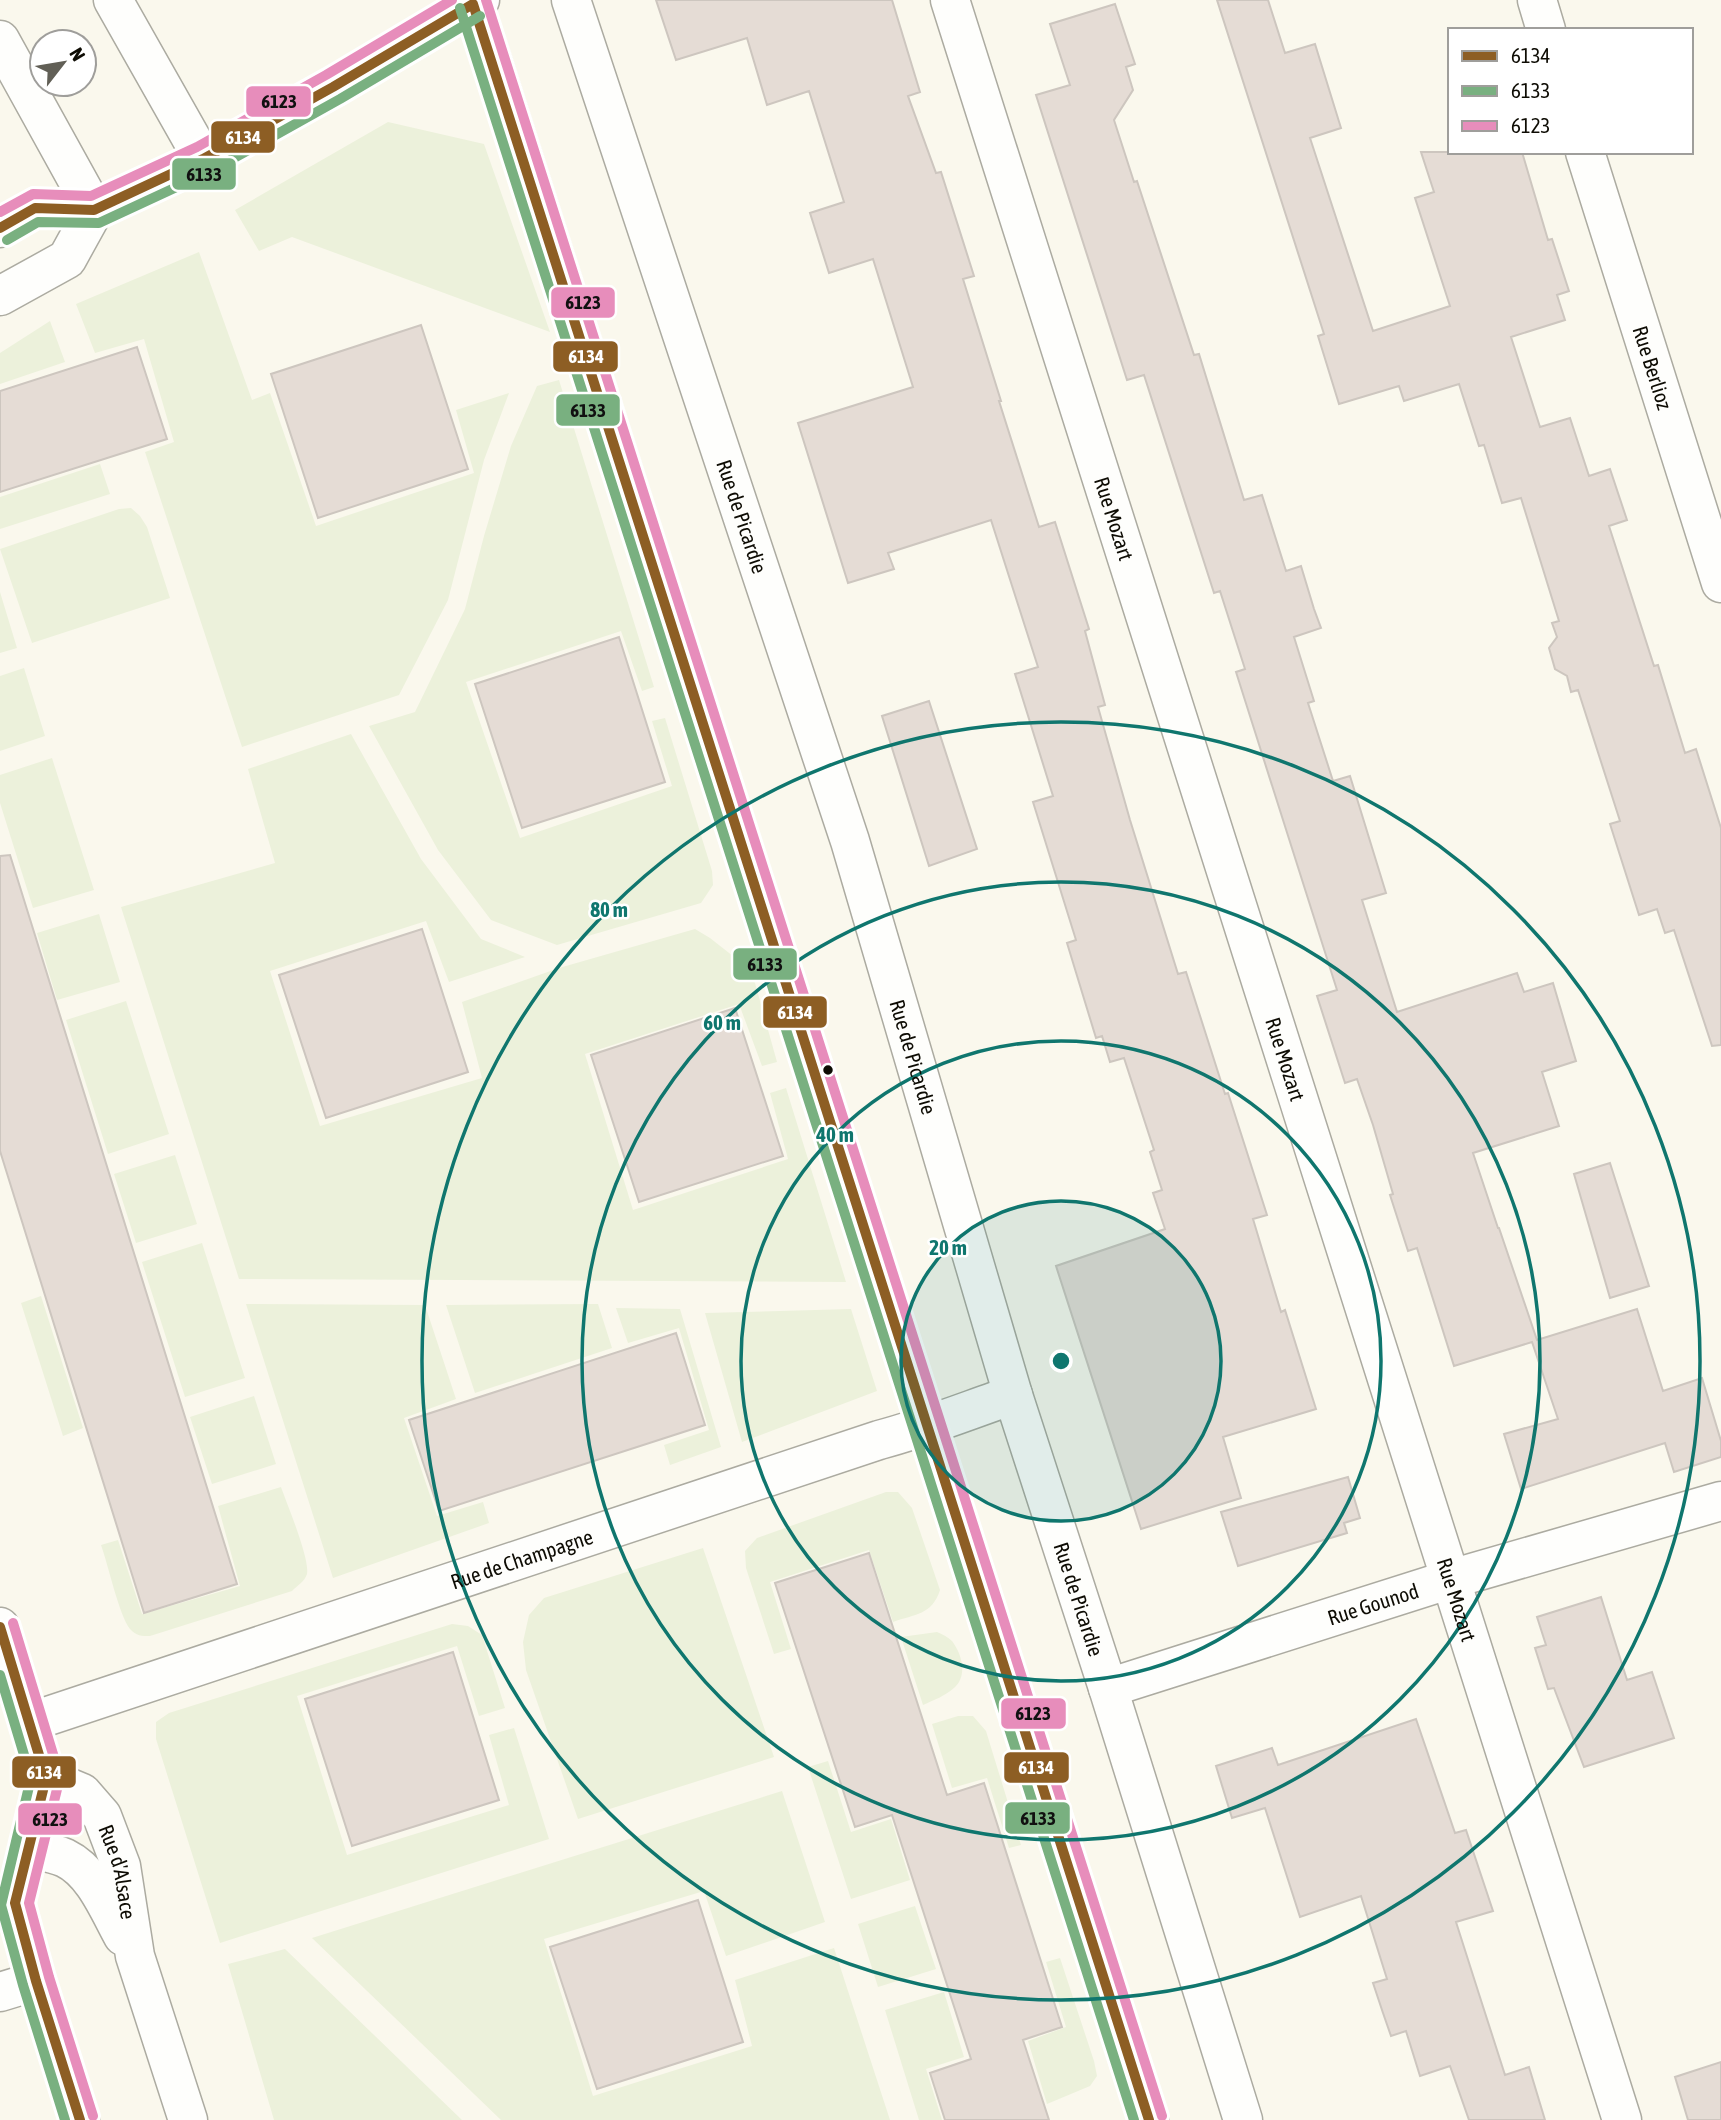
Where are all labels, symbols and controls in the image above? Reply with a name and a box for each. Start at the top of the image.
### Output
north arrow [28,28,98,98]
legend [1448,28,1693,154]
text: 6134 [1511,43,1551,67]
text: N [65,44,90,65]
text: 6133 [1511,78,1550,102]
line badge: 6123 [245,85,312,118]
text: 6123 [261,90,297,112]
text: 6123 [1511,113,1550,137]
line badge: 6134 [210,120,276,154]
text: 6134 [225,126,261,148]
line badge: 6133 [171,157,237,191]
text: 6133 [186,163,222,185]
line badge: 6123 [550,286,616,319]
text: 6123 [565,291,601,313]
street label: Rue Berlioz [1629,323,1678,413]
line badge: 6134 [552,340,619,373]
text: 6134 [568,345,604,367]
line badge: 6133 [555,393,621,427]
text: 6133 [570,399,606,421]
street label: Rue de Picardie [712,456,772,576]
street label: Rue Mozart [1090,474,1139,563]
text: 80 m [590,897,628,921]
line badge: 6133 [732,947,798,981]
text: 6133 [747,953,783,975]
line badge: 6134 [762,995,828,1029]
street label: Rue de Picardie [885,997,942,1117]
text: 6134 [777,1001,813,1023]
text: 60 m [703,1010,741,1034]
street label: Rue Mozart [1261,1014,1310,1104]
unlabelled marker [821,1063,835,1077]
text: 40 m [815,1122,854,1146]
text: 20 m [929,1235,967,1259]
centre of rings [1049,1349,1073,1373]
street label: Rue de Champagne [447,1524,596,1594]
street label: Rue de Picardie [1049,1539,1109,1659]
street label: Rue Mozart [1433,1555,1481,1644]
street label: Rue Gounod [1324,1578,1422,1630]
line badge: 6123 [1000,1697,1067,1730]
text: 6123 [1015,1702,1051,1724]
line badge: 6134 [1003,1751,1070,1784]
line badge: 6134 [11,1755,77,1789]
text: 6134 [1018,1756,1054,1778]
text: 6134 [26,1761,62,1783]
line badge: 6133 [1004,1801,1071,1835]
line badge: 6123 [17,1802,83,1836]
text: 6133 [1020,1807,1056,1829]
text: 6123 [32,1808,68,1830]
street label: Rue d'Alsace [94,1821,141,1921]

